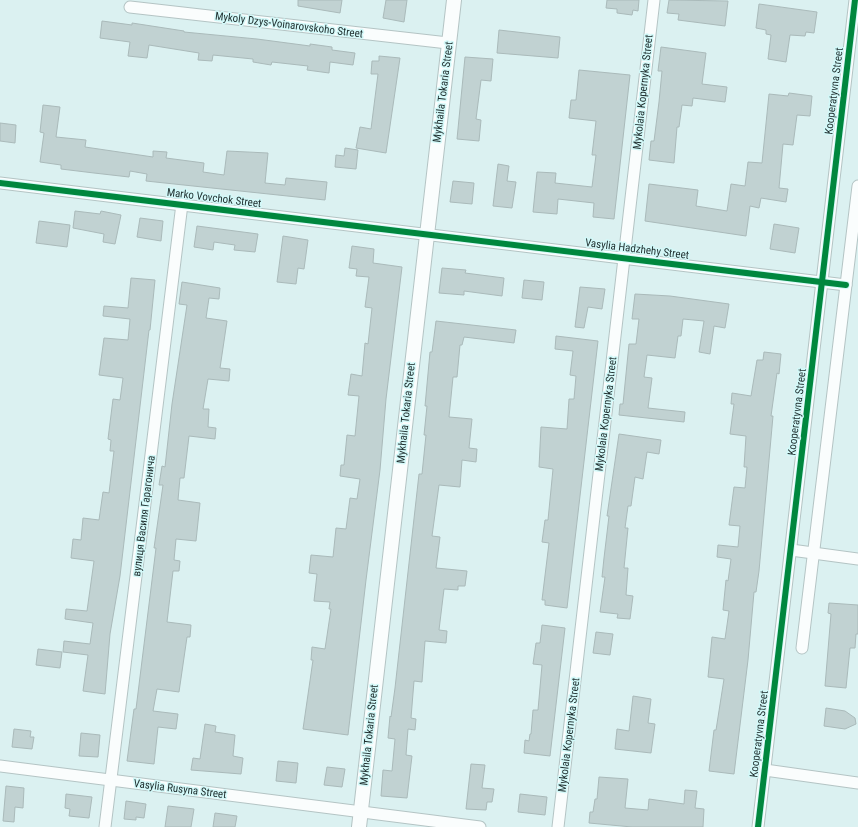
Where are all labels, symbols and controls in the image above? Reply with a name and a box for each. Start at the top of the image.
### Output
street label: Mykoly Dzys-Voinarovskoho Street [214,9,364,41]
street label: Mykolaia Kopernyka Street [631,34,655,150]
street label: Mykhaila Tokaria Street [430,41,456,143]
street label: Kooperatyvna Street [822,47,846,135]
street label: Marko Vovchok Street [166,186,262,210]
street label: Vasylia Hadzhehy Street [584,236,690,262]
street label: Mykolaia Kopernyka Street [593,356,619,472]
street label: Mykhaila Tokaria Street [394,362,418,464]
street label: Kooperatyvna Street [785,368,809,456]
street label: вулиця Василя Гарагонича [130,455,158,577]
street label: Mykolaia Kopernyka Street [556,677,582,793]
street label: Mykhaila Tokaria Street [357,684,381,786]
street label: Kooperatyvna Street [747,690,771,778]
street label: Vasylia Rusyna Street [133,777,227,801]

